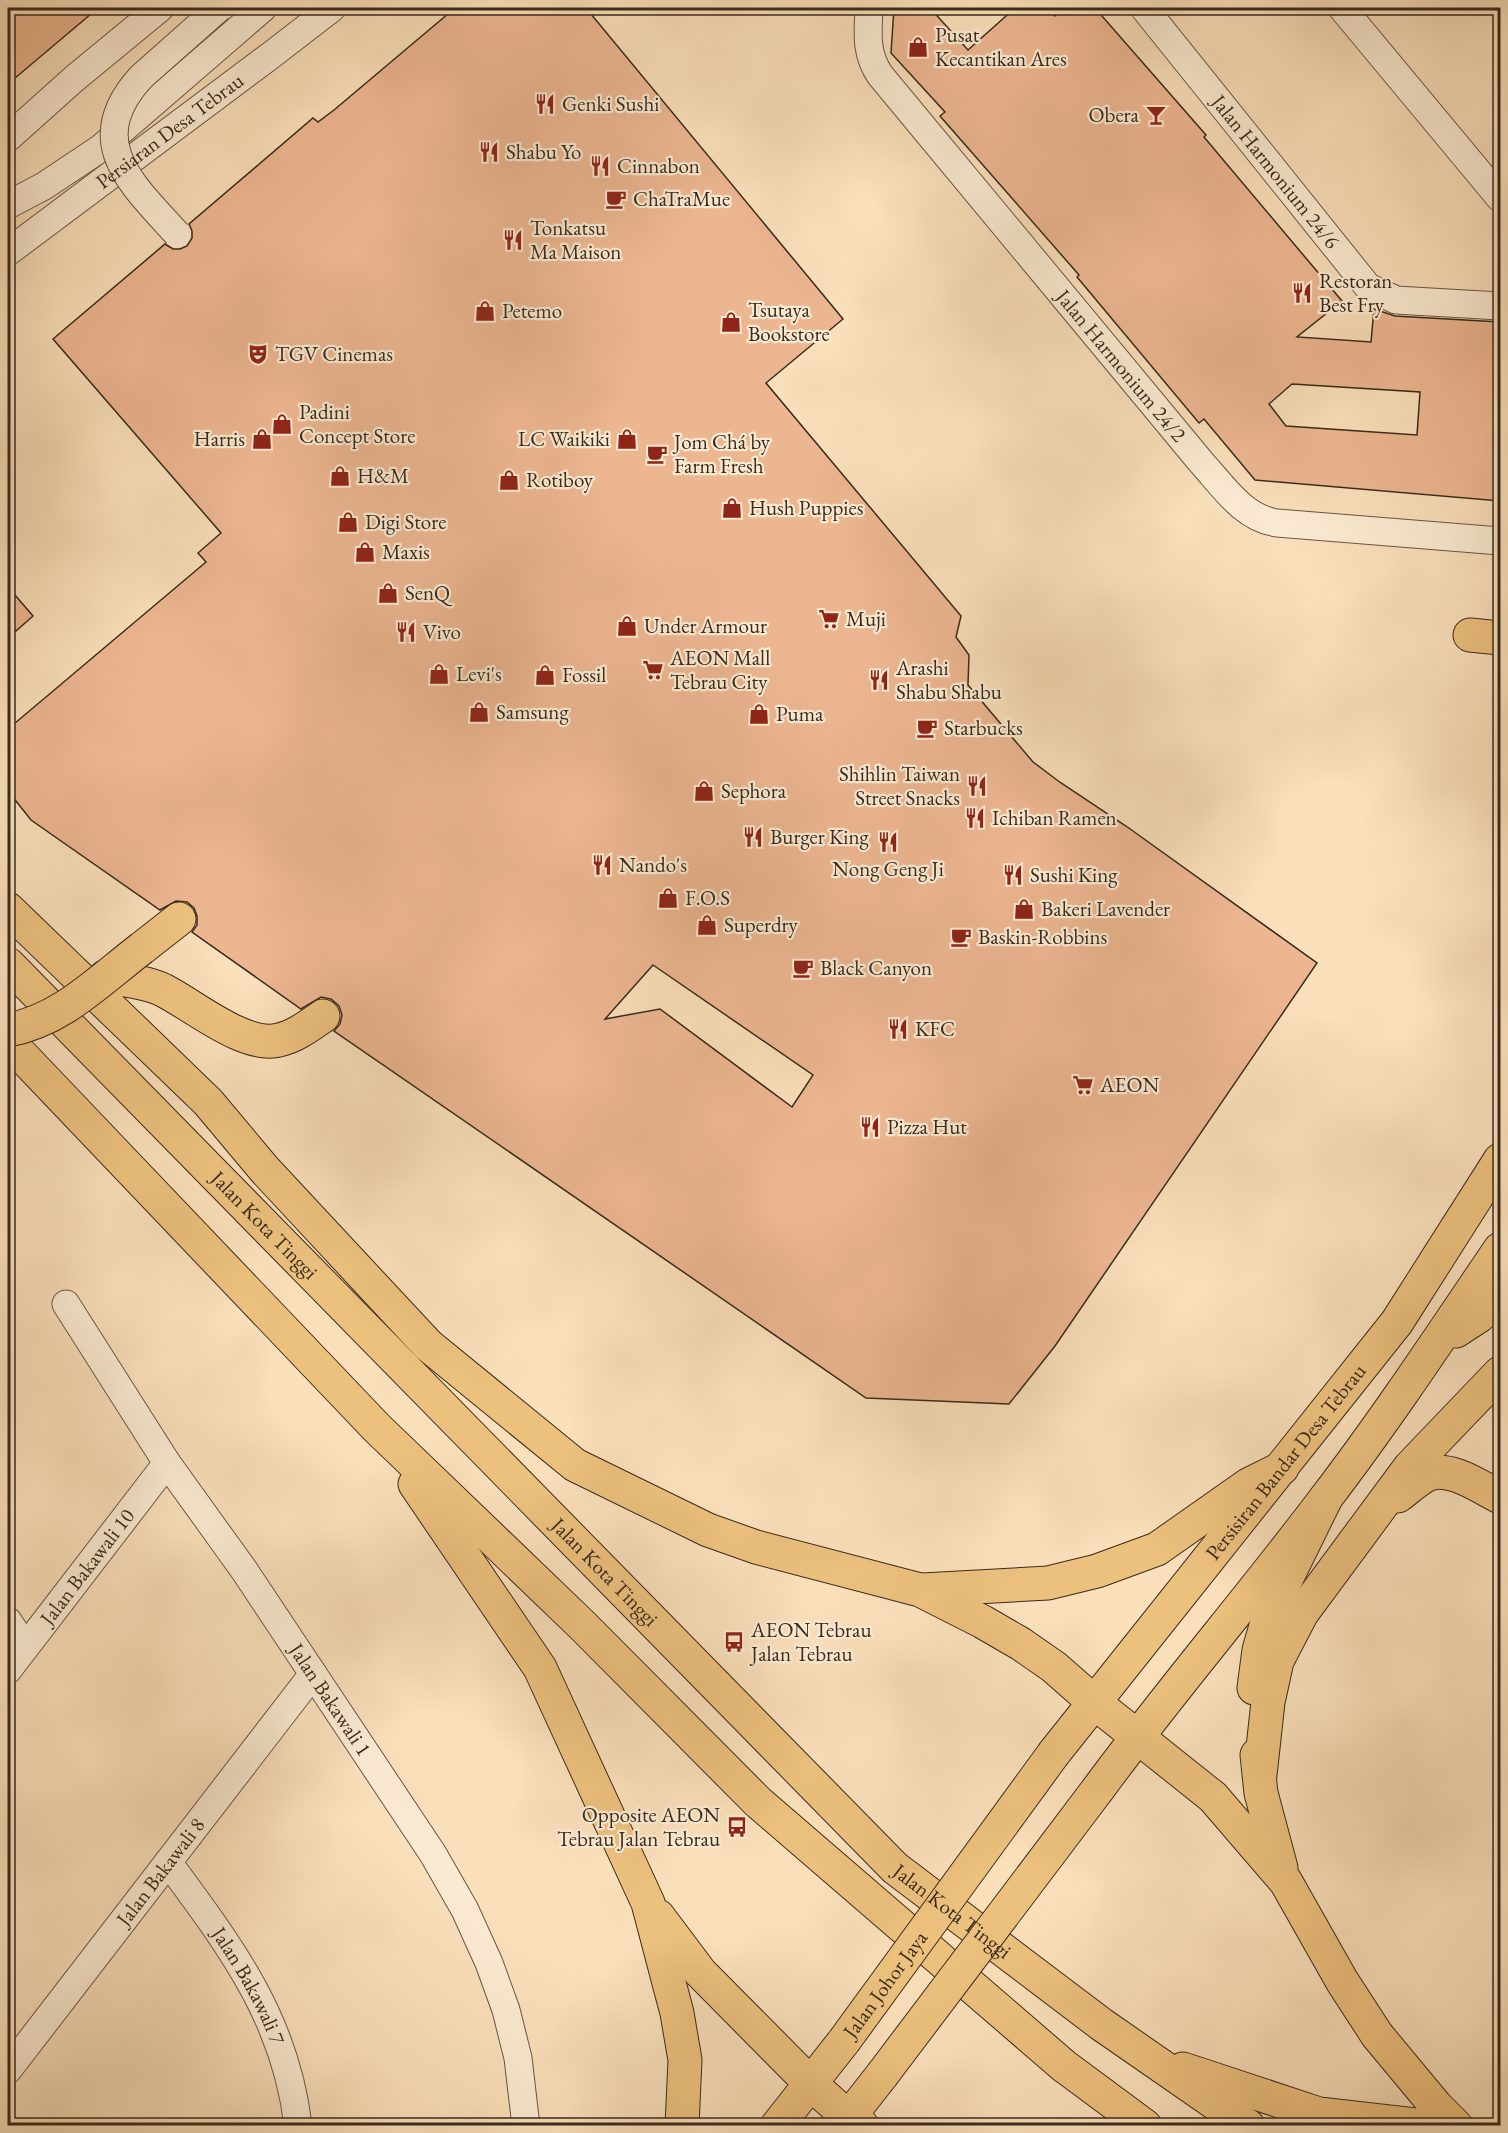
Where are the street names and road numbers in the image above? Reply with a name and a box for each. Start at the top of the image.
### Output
street label: Persiaran Desa Tebrau [90,67,249,195]
street label: Jalan Harmonium 24/6 [1205,87,1346,254]
street label: Jalan Harmonium 24/2 [1049,282,1193,447]
street label: Jalan Kota Tinggi [204,1163,324,1285]
street label: Persisiran Bandar Desa Tebrau [1199,1358,1372,1565]
street label: Jalan Bakawali 10 [32,1503,140,1632]
street label: Jalan Kota Tinggi [544,1510,664,1632]
street label: Jalan Bakawali 1 [282,1636,378,1761]
street label: Jalan Bakawali 8 [109,1812,210,1933]
street label: Jalan Kota Tinggi [886,1856,1017,1964]
street label: Jalan Bakawali 7 [205,1920,292,2049]
street label: Jalan Johor Jaya [835,1925,933,2045]

